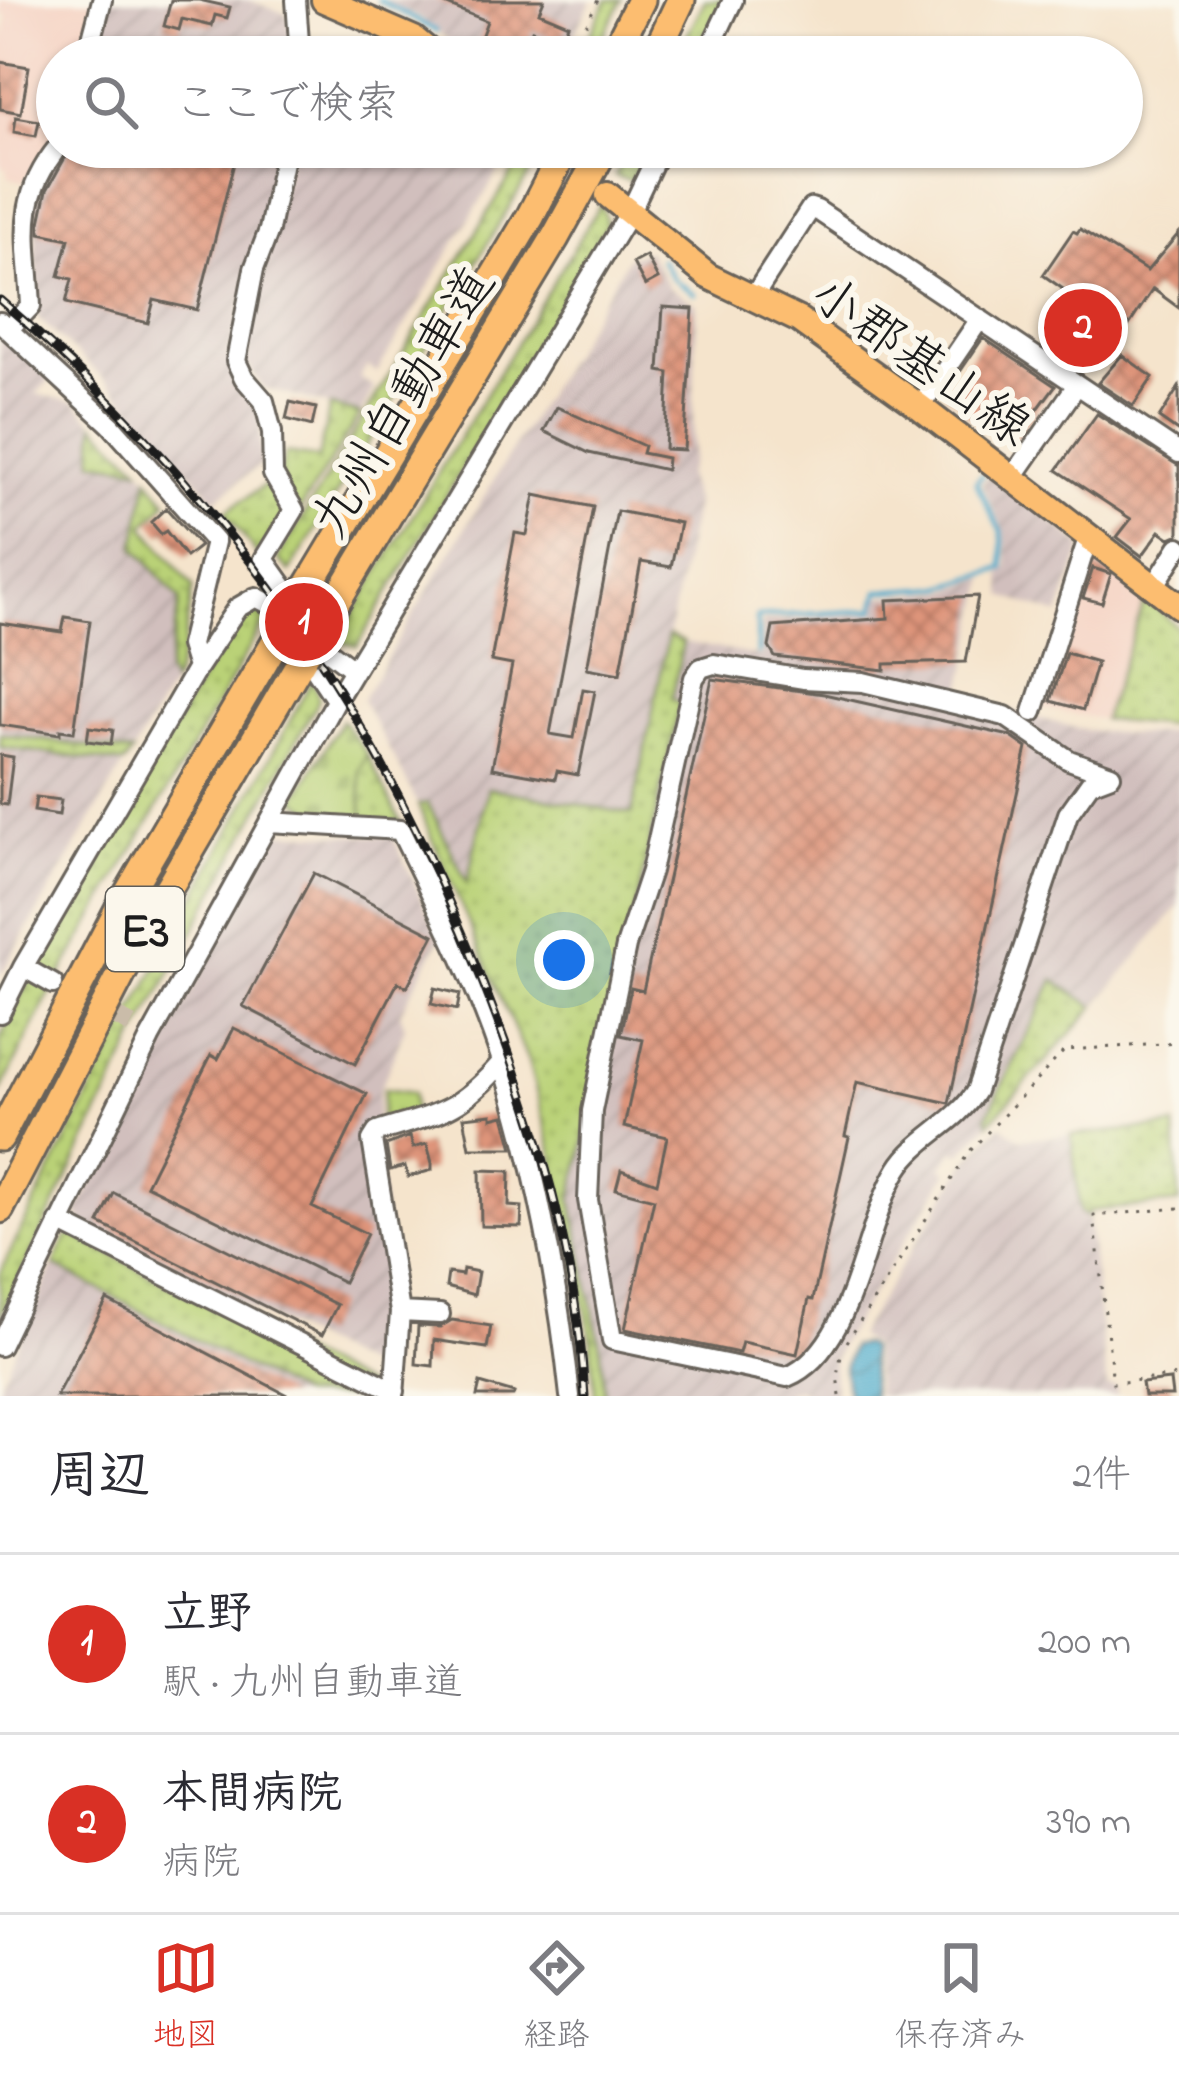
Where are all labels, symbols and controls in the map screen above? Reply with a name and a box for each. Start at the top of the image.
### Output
search box [36,36,1143,168]
icon: search [78,69,144,135]
text: ここで検索 [174,73,399,139]
street label: 九州自動車道 [295,253,517,554]
street label: 小郡基山線 [793,260,1045,467]
pin: 2 [1044,283,1122,373]
pin: 1 [265,577,343,667]
road number: E3 [106,887,184,971]
your location [534,930,594,990]
text: 周辺 [48,1441,150,1516]
text: 2件 [1073,1449,1131,1506]
text: 立野 [162,1583,252,1649]
text: 1 [81,1615,93,1672]
text: 200 m [1038,1615,1131,1672]
text: 駅 · 九州自動車道 [162,1656,463,1713]
text: 本間病院 [162,1763,342,1829]
text: 2 [77,1795,97,1852]
text: 390 m [1046,1795,1131,1852]
text: 病院 [162,1836,240,1893]
tab: 地図 [153,1935,219,2061]
tab: 経路 [524,1935,590,2061]
tab: 保存済み [895,1935,1027,2061]

